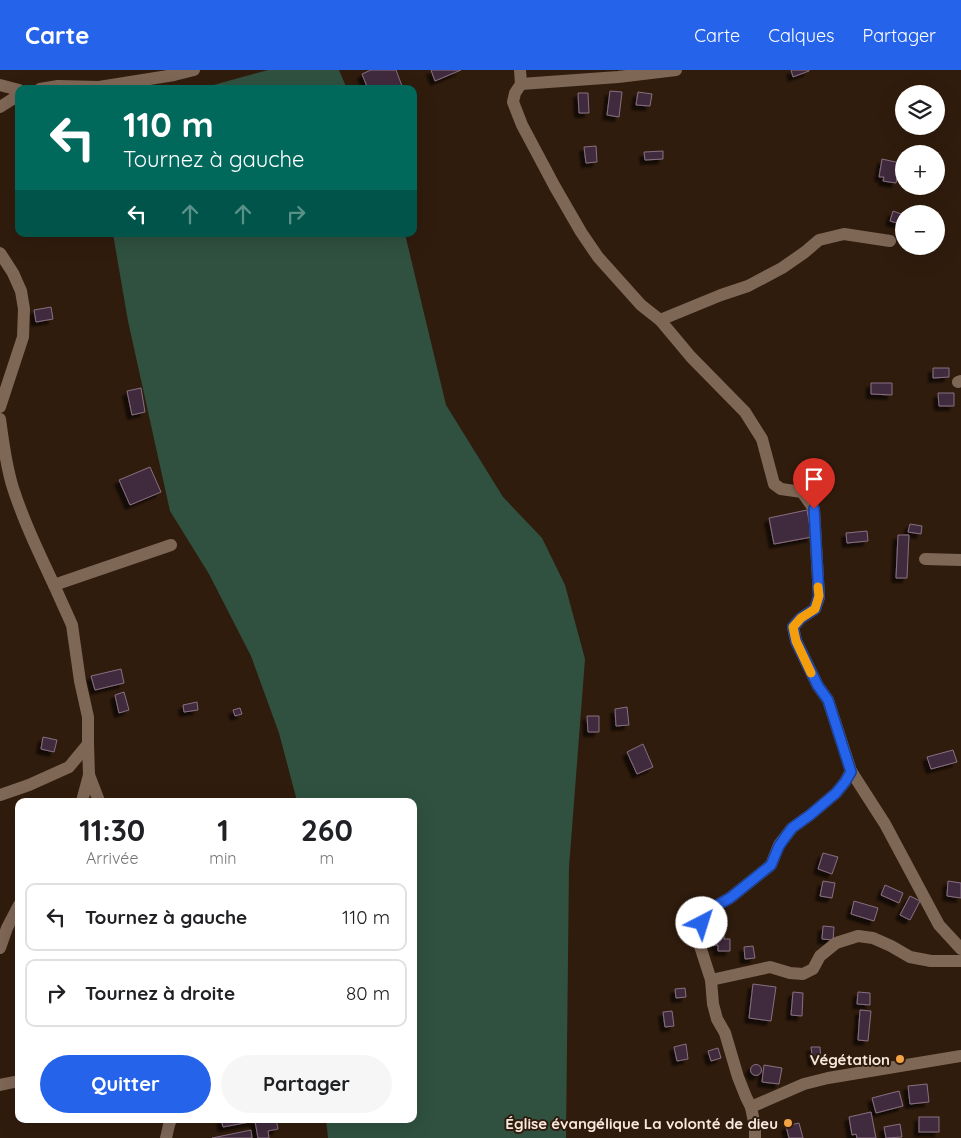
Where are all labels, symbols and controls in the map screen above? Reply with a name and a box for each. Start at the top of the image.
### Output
text: Carte [25,20,89,50]
text: Carte [694,24,740,47]
text: Calques [768,24,835,47]
text: Partager [863,24,936,47]
map controls [895,85,945,255]
button: layers [895,85,945,135]
text: 110 m [123,102,214,146]
icon: left [40,105,105,170]
text: Tournez à gauche [123,145,305,173]
button: + [895,145,945,195]
icon: left [123,200,151,228]
icon: ahead [176,200,204,228]
icon: ahead [229,200,257,228]
icon: right [282,200,310,228]
button: − [895,205,945,255]
pin [793,458,835,509]
icon: arrive [800,465,828,493]
text: 11:30 [79,811,145,849]
text: 1 [217,811,229,849]
text: 260 [301,811,353,849]
text: Arrivée [86,848,138,868]
text: min [209,848,237,868]
text: m [320,848,334,868]
position arrow [675,896,727,948]
icon: left [42,903,70,931]
text: Tournez à gauche [85,905,247,929]
text: 110 m [342,905,390,929]
icon: right [42,979,70,1007]
text: Tournez à droite [85,981,235,1005]
text: 80 m [346,981,390,1005]
place label: Végétation [810,1050,890,1069]
marker: Végétation [894,1053,906,1065]
button: Quitter [40,1055,211,1113]
button: Partager [221,1055,392,1113]
place label: Église évangélique La volonté de dieu [505,1114,778,1133]
marker: Église évangélique La volonté de dieu [782,1117,794,1129]

